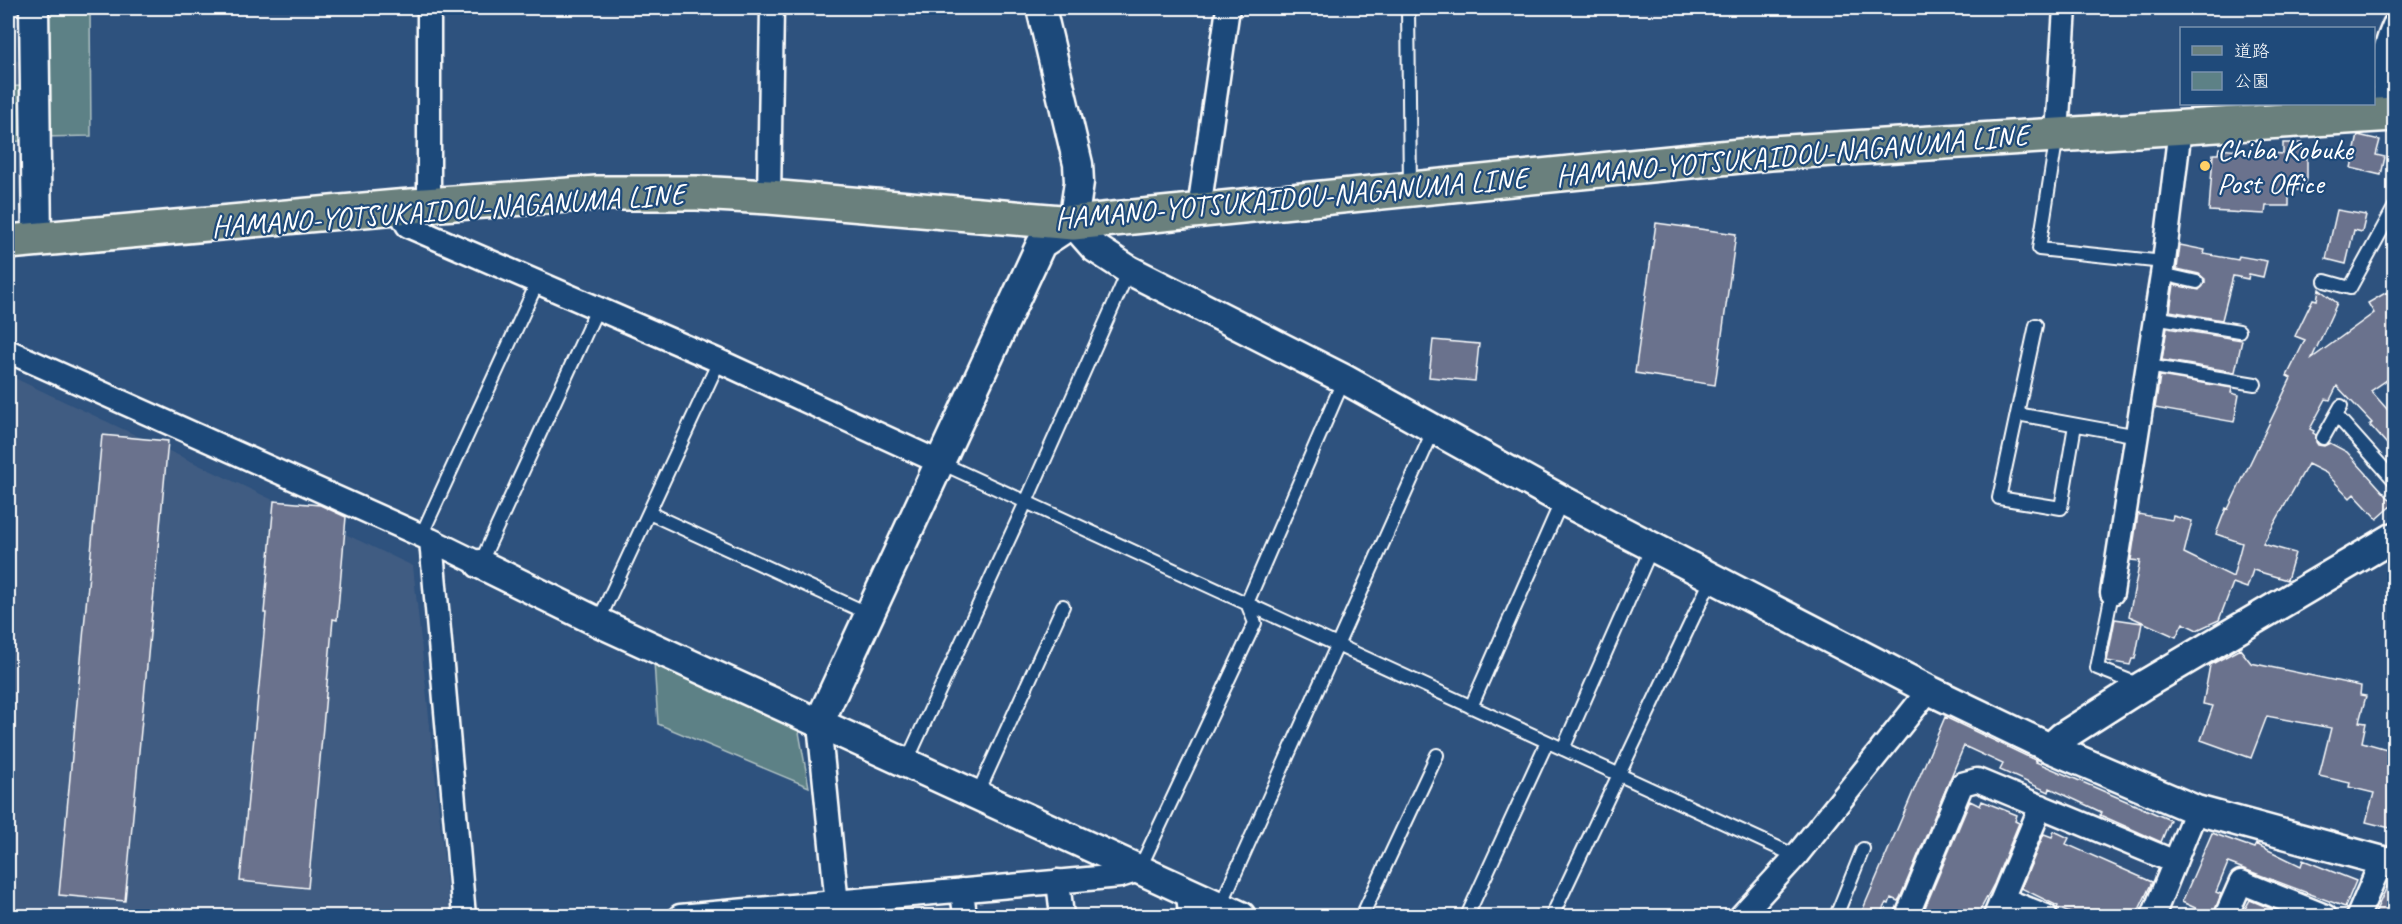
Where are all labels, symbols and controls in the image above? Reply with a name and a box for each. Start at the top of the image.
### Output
legend [2180,27,2375,105]
text: 道路 [2234,40,2270,62]
text: 公園 [2234,70,2270,92]
street label: HAMANO-YOTSUKAIDOU-NAGANUMA LINE [1554,115,2034,195]
place label: Chiba Kobuke Post Office [2217,130,2355,202]
street label: HAMANO-YOTSUKAIDOU-NAGANUMA LINE [1053,158,1533,238]
marker: Chiba Kobuke Post Office [2198,159,2212,173]
street label: HAMANO-YOTSUKAIDOU-NAGANUMA LINE [210,174,690,246]

